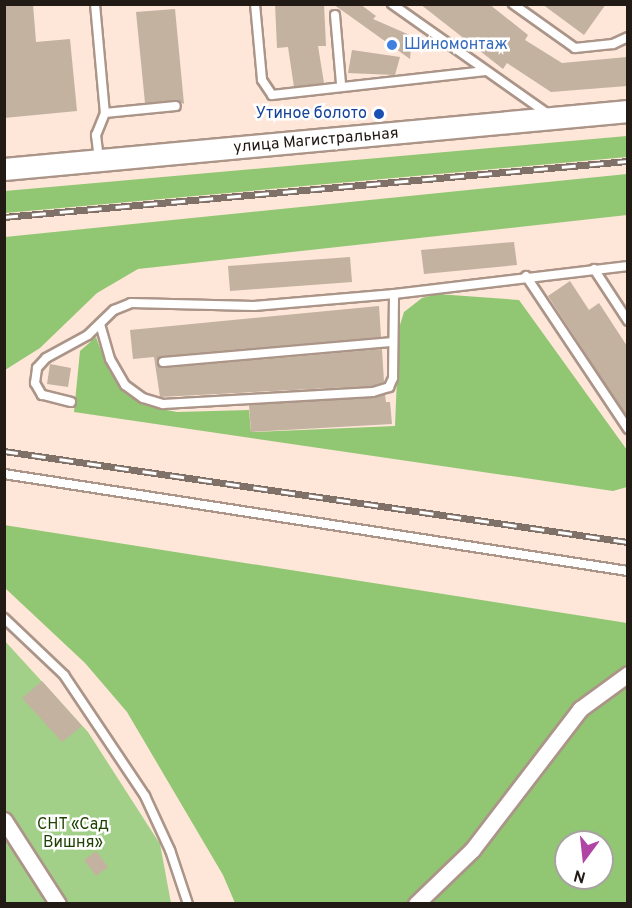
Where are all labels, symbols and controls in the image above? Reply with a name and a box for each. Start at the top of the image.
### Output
place label: Шиномонтаж [404,35,508,55]
marker: Шиномонтаж [385,38,399,52]
place label: Утиное болото [256,104,367,124]
marker: Утиное болото [372,107,386,121]
street label: улица Магистральная [233,124,399,158]
park label: СНТ «Сад Вишня» [37,815,109,853]
north arrow [554,830,614,890]
text: N [572,864,588,887]

